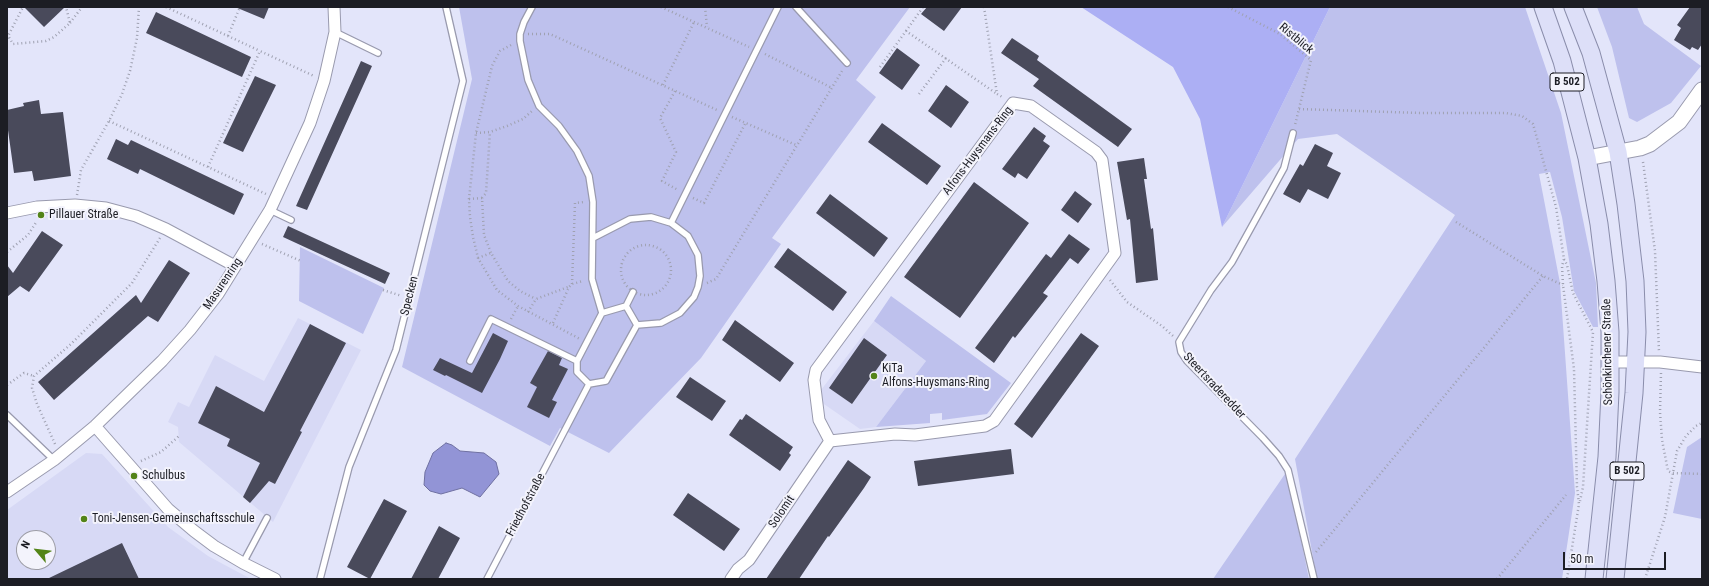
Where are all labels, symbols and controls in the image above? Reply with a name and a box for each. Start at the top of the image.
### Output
street label: Ristblick [1276,20,1316,58]
road number: B 502 [1550,73,1584,91]
street label: Alfons-Huysmans-Ring [940,104,1016,198]
place label: Pillauer Straße [49,208,118,222]
marker: Pillauer Straße [36,210,46,220]
street label: Masurenring [200,255,246,313]
street label: Specken [398,275,422,317]
street label: Schönkirchener Straße [1600,299,1616,405]
street label: Steertsraderedder [1180,350,1248,422]
place label: KiTa Alfons-Huysmans-Ring [882,362,989,390]
marker: KiTa Alfons-Huysmans-Ring [869,371,879,381]
road number: B 502 [1610,462,1644,480]
place label: Schulbus [142,469,185,483]
marker: Schulbus [129,471,139,481]
street label: Friedhofstraße [503,471,549,539]
street label: Solomit [766,493,798,531]
place label: Toni-Jensen-Gemeinschaftsschule [92,512,255,526]
marker: Toni-Jensen-Gemeinschaftsschule [79,514,89,524]
north arrow [16,530,56,570]
text: N [19,539,33,551]
scale bar [1565,544,1668,570]
text: 50 m [1570,552,1594,566]

